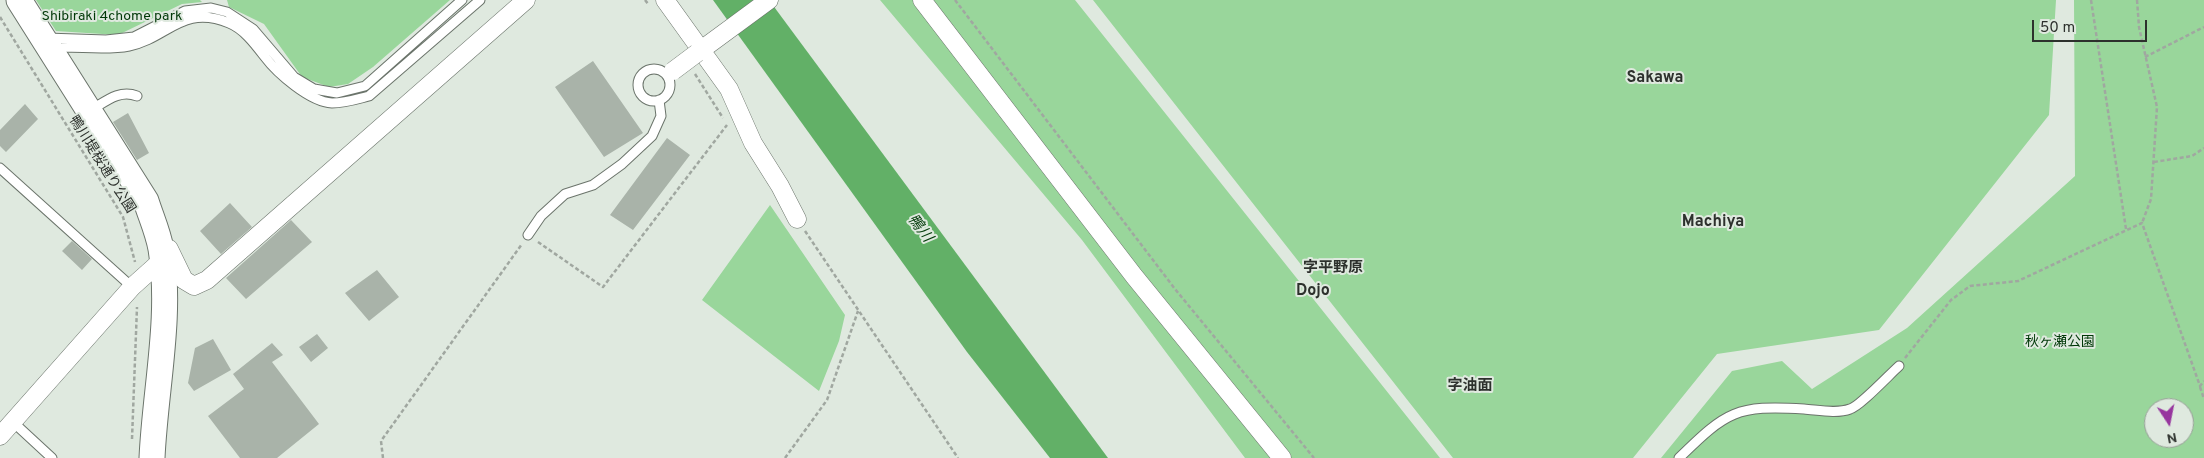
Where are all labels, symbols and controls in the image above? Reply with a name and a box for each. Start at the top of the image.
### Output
park label: Shibiraki 4chome park [42,9,182,25]
scale bar [2034,10,2149,42]
text: 50 m [2040,19,2075,38]
district label: Sakawa [1627,69,1683,89]
street label: 鴨川堤桜通り公園 [64,113,138,217]
water label: 鴨川 [903,212,935,246]
district label: Machiya [1682,213,1744,233]
district label: 字平野原 [1303,260,1363,278]
district label: Dojo [1296,282,1330,302]
park label: 秋ヶ瀬公園 [2025,335,2095,351]
district label: 字油面 [1448,378,1492,396]
north arrow [2144,398,2194,448]
text: N [2165,428,2178,447]

